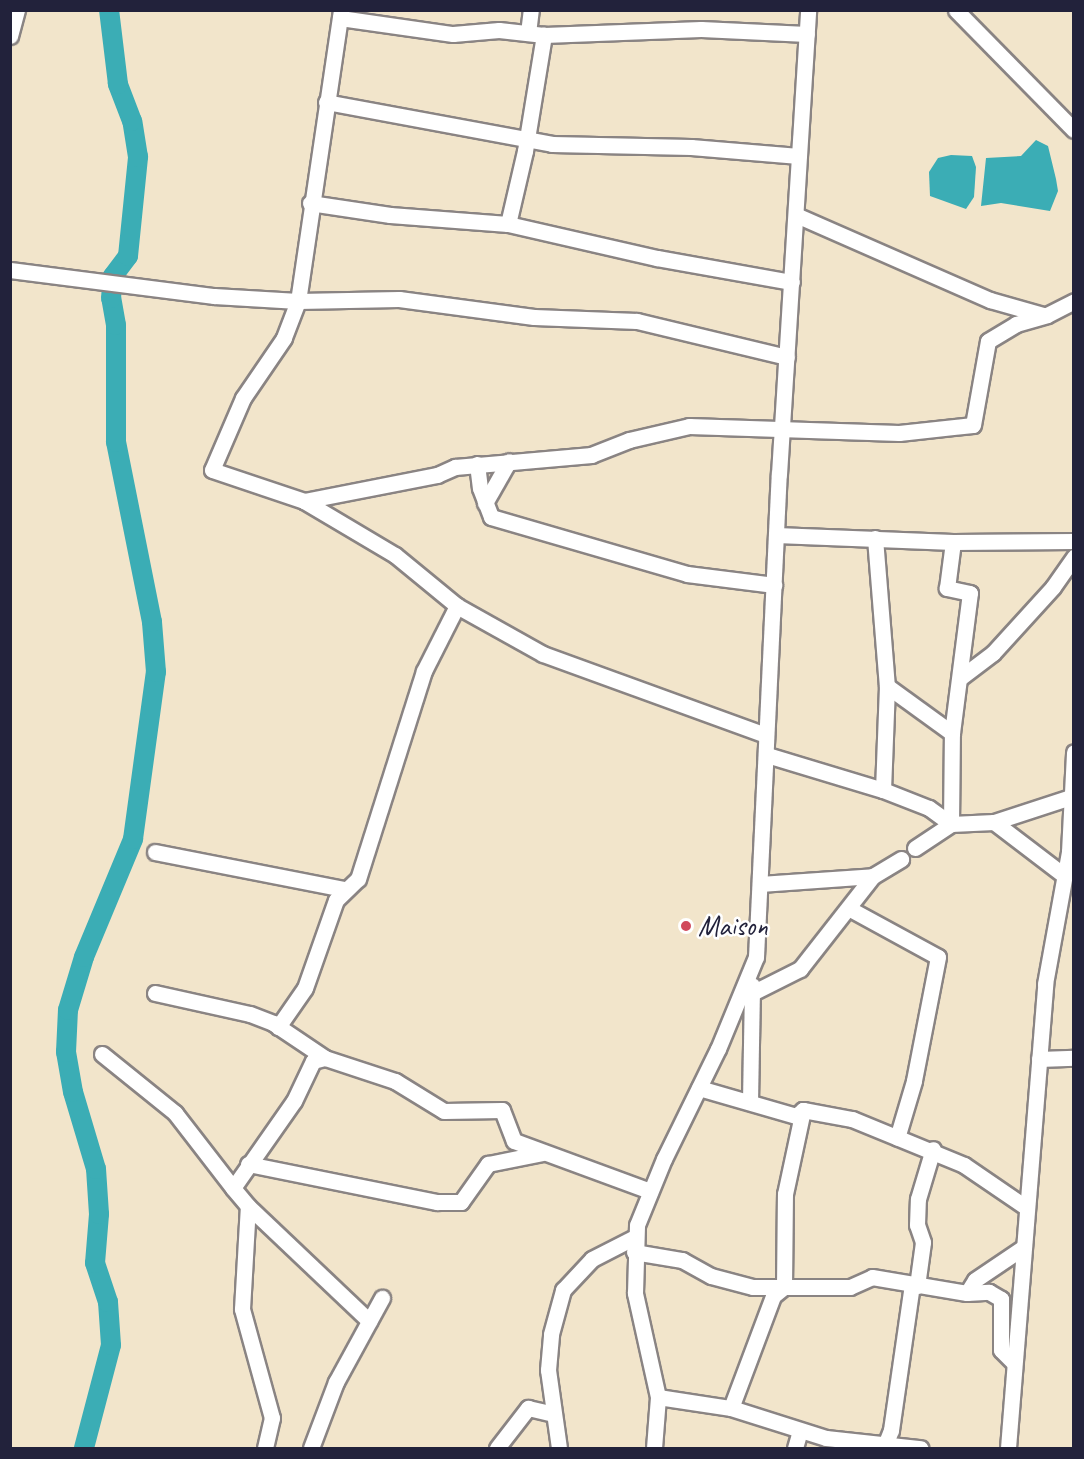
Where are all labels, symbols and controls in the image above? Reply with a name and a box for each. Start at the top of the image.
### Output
place label: Maison [698,909,768,943]
marker: Maison [679,919,693,933]

